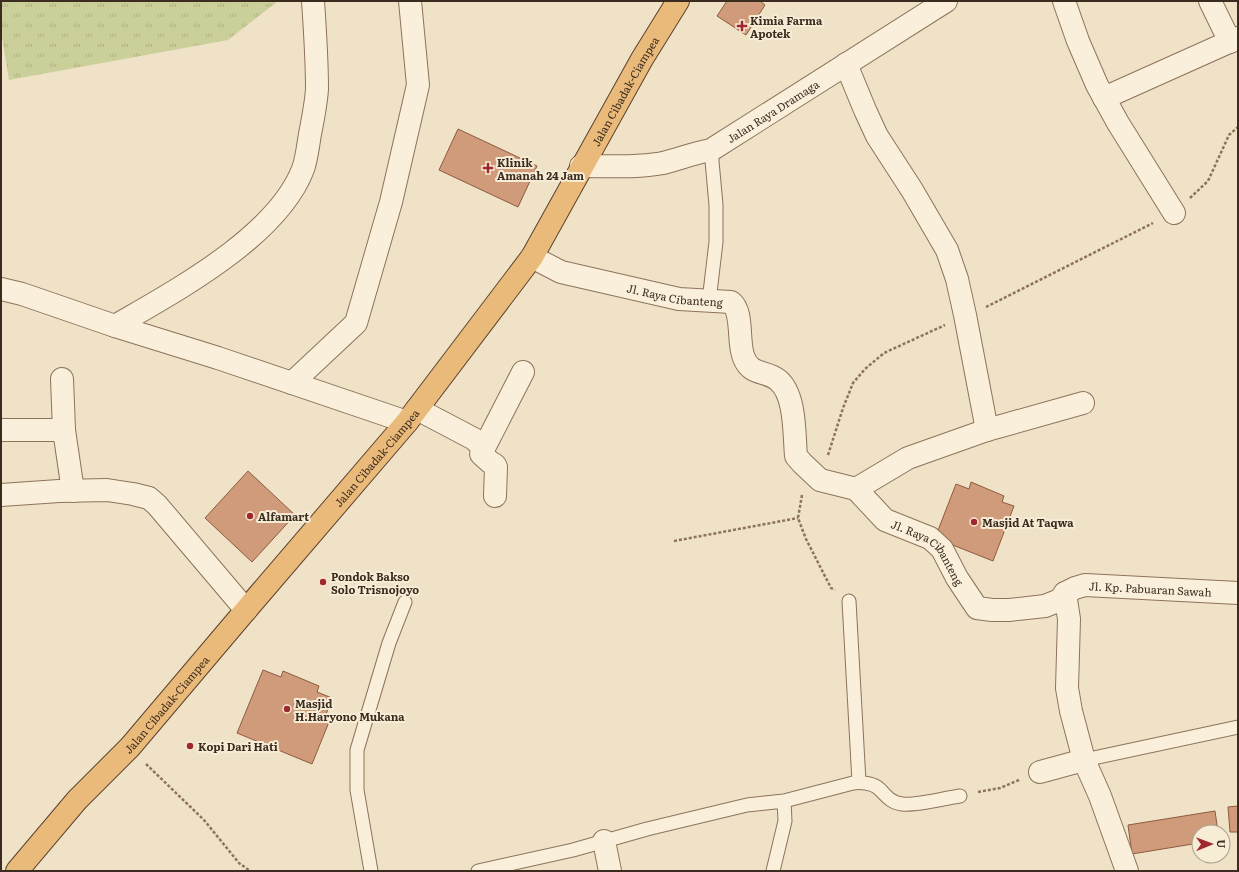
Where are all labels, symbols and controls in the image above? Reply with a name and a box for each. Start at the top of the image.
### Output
place label: Kimia Farma Apotek [750,12,823,41]
marker: Kimia Farma Apotek [737,21,747,31]
street label: Jalan Cibadak-Ciampea [587,33,662,149]
street label: Jalan Raya Dramaga [724,76,822,146]
place label: Klinik Amanah 24 Jam [497,154,584,183]
marker: Klinik Amanah 24 Jam [482,162,494,174]
street label: Jl. Raya Cibanteng [625,279,724,310]
street label: Jalan Cibadak-Ciampea [330,405,422,510]
place label: Alfamart [258,508,309,524]
marker: Alfamart [245,511,255,521]
place label: Masjid At Taqwa [982,514,1074,530]
street label: Jl. Raya Cibanteng [889,515,968,589]
marker: Masjid At Taqwa [969,517,979,527]
place label: Pondok Bakso Solo Trisnojoyo [331,568,419,597]
marker: Pondok Bakso Solo Trisnojoyo [318,577,328,587]
street label: Jl. Kp. Pabuaran Sawah [1088,577,1212,600]
street label: Jalan Cibadak-Ciampea [120,652,212,757]
place label: Masjid H.Haryono Mukana [295,695,405,724]
marker: Masjid H.Haryono Mukana [282,704,292,714]
place label: Kopi Dari Hati [198,738,278,754]
marker: Kopi Dari Hati [185,741,195,751]
north arrow [1191,824,1231,864]
text: U [1214,839,1230,849]

